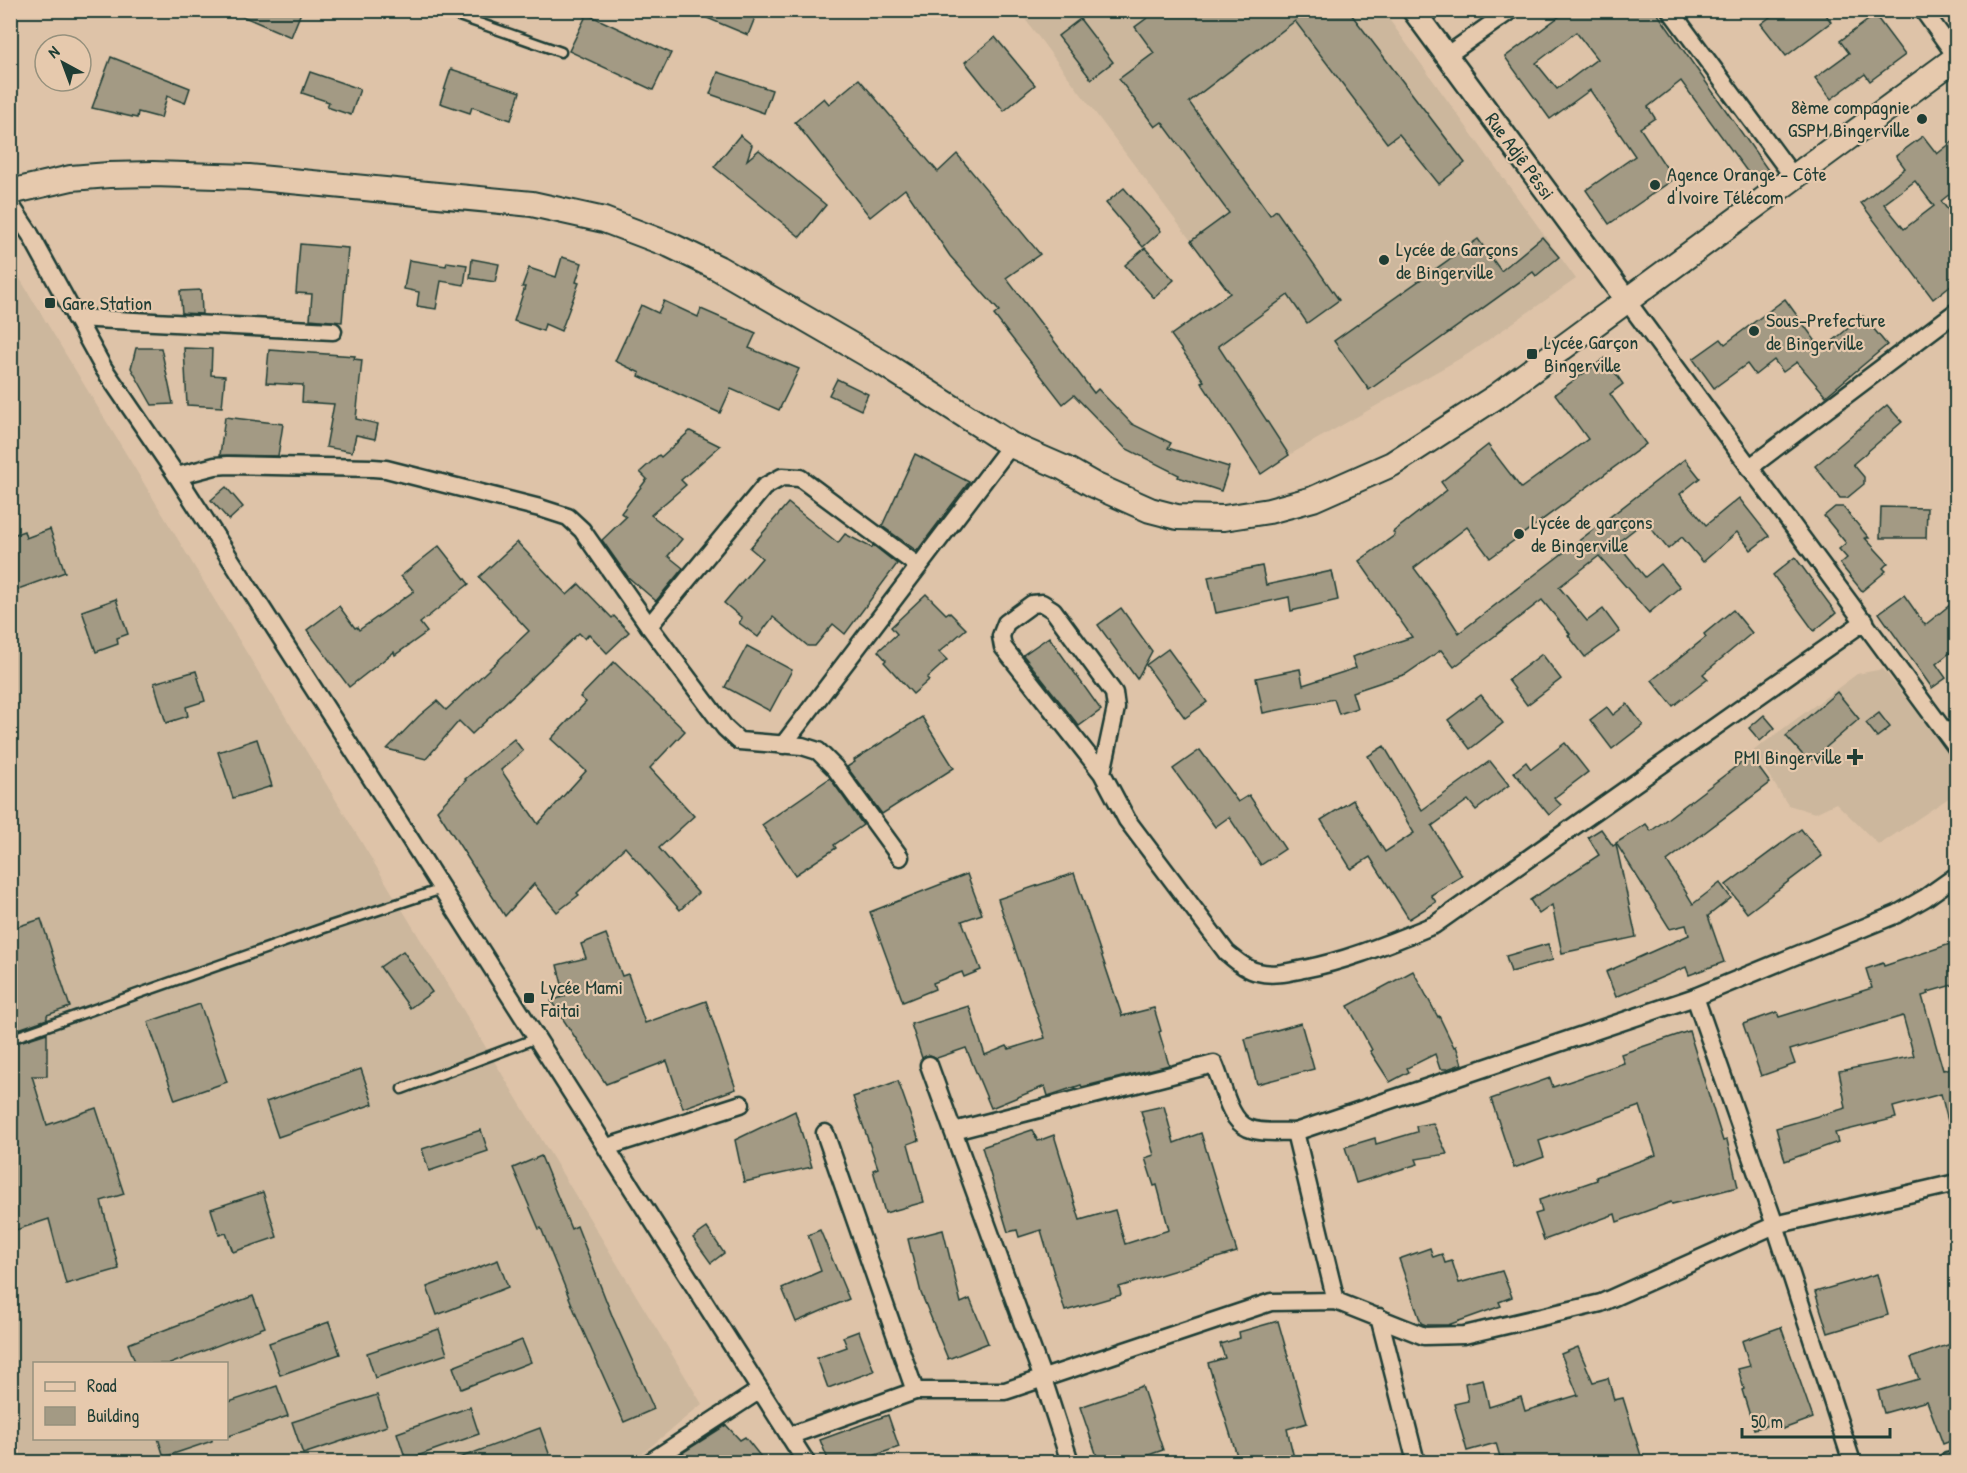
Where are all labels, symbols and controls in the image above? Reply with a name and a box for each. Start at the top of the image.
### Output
north arrow [33,33,93,93]
text: N [43,40,64,63]
place label: 8ème compagnie GSPM Bingerville [1788,93,1910,143]
street label: Rue Adjê Pêssi [1480,107,1561,205]
marker: 8ème compagnie GSPM Bingerville [1915,112,1929,126]
place label: Agence Orange - Côte d'Ivoire Télécom [1667,160,1827,210]
marker: Agence Orange - Côte d'Ivoire Télécom [1648,178,1662,192]
place label: Lycée de Garçons de Bingerville [1396,235,1519,285]
marker: Lycée de Garçons de Bingerville [1377,253,1391,267]
place label: Gare Station [62,289,152,316]
marker: Gare Station [43,296,57,310]
place label: Sous-Prefecture de Bingerville [1766,306,1886,356]
marker: Sous-Prefecture de Bingerville [1747,324,1761,338]
place label: Lycée Garçon Bingerville [1544,328,1638,378]
marker: Lycée Garçon Bingerville [1525,347,1539,361]
place label: Lycée de garçons de Bingerville [1531,508,1653,558]
marker: Lycée de garçons de Bingerville [1512,527,1526,541]
place label: PMI Bingerville [1734,743,1842,770]
marker: PMI Bingerville [1846,748,1864,766]
place label: Lycée Mami Faitai [540,973,623,1023]
marker: Lycée Mami Faitai [522,991,536,1005]
legend [33,1362,228,1440]
text: Road [87,1373,117,1398]
scale bar [1742,1401,1890,1439]
text: Building [87,1403,139,1428]
text: 50 m [1751,1409,1783,1434]

